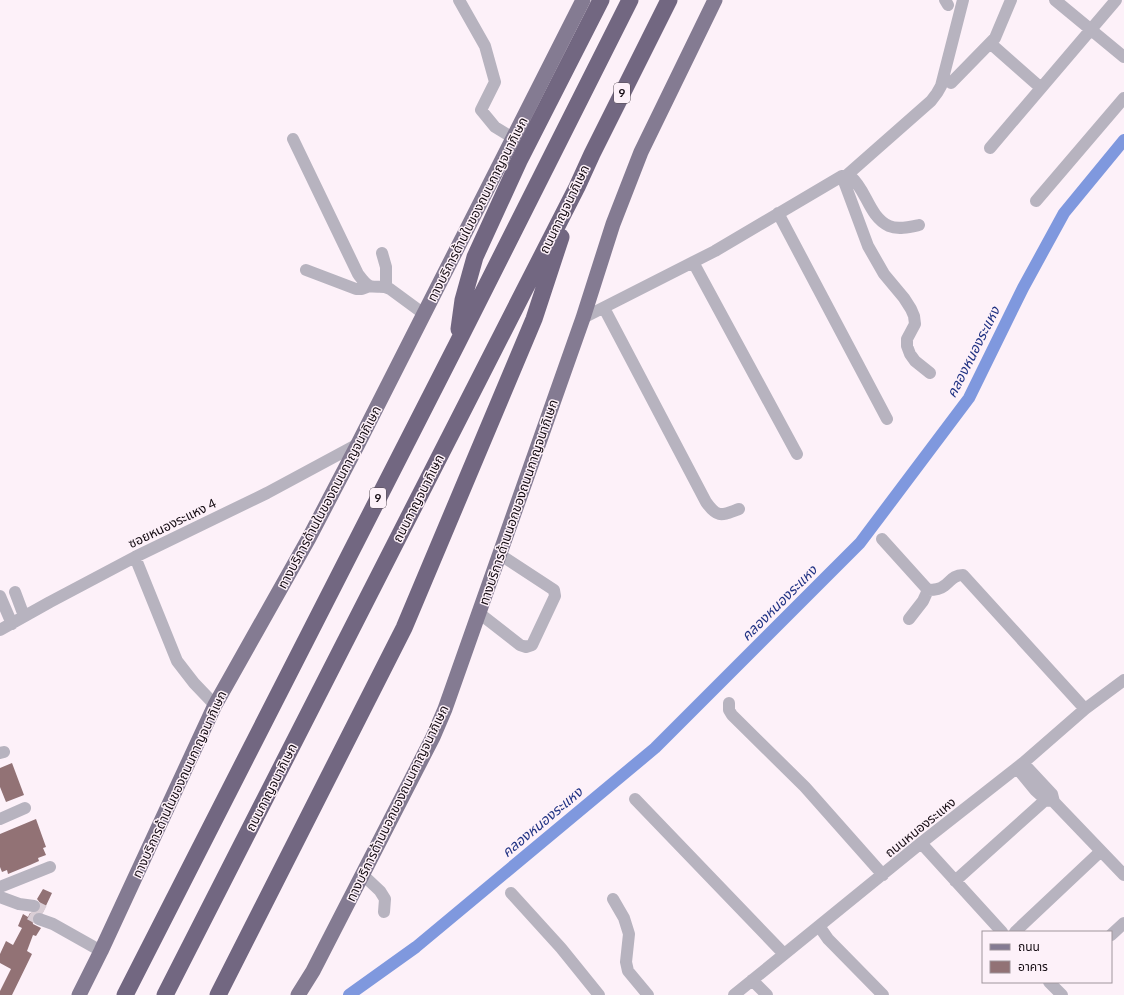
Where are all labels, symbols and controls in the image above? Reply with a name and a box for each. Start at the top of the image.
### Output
road number: 9 [614,83,630,103]
street label: ทางบริการด้านในของถนนกาญจนาภิเษก [423,114,531,304]
street label: ถนนกาญจนาภิเษก [536,162,592,256]
water label: คลองหนองระแหง [942,302,1003,400]
street label: ทางบริการด้านนอกของถนนกาญจนาภิเษก [475,397,561,607]
street label: ทางบริการด้านในของถนนกาญจนาภิเษก [274,403,384,591]
street label: ถนนกาญจนาภิเษก [389,451,447,545]
road number: 9 [370,488,386,508]
street label: ซอยหนองระแหง 4 [125,495,219,551]
water label: คลองหนองระแหง [737,560,821,644]
street label: ทางบริการด้านในของถนนกาญจนาภิเษก [128,688,230,880]
street label: ทางบริการด้านนอกของถนนกาญจนาภิเษก [342,702,452,904]
street label: ถนนกาญจนาภิเษก [242,740,300,834]
water label: คลองหนองระแหง [498,782,586,860]
street label: ถนนหนองระแหง [881,794,959,860]
legend [982,931,1112,983]
text: ถนน [1018,939,1040,954]
text: อาคาร [1018,959,1048,974]

